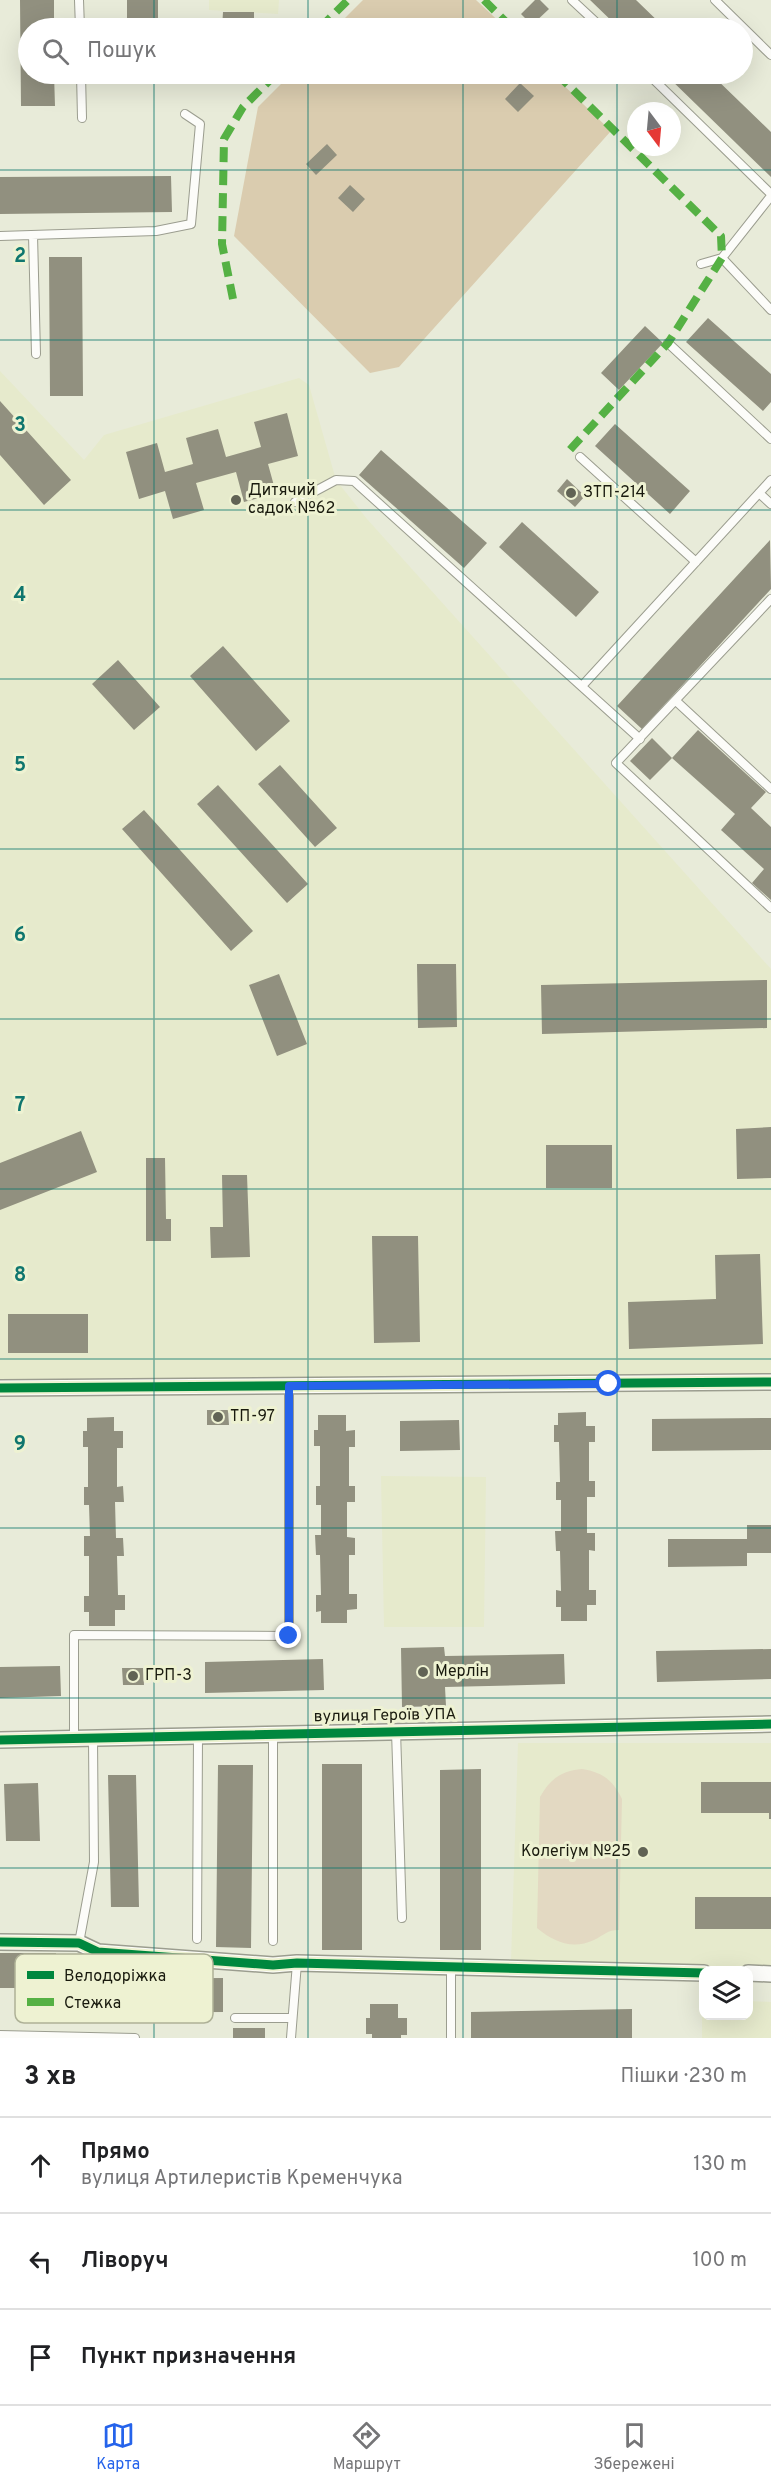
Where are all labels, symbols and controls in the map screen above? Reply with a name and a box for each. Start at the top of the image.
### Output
search box [18,18,753,84]
icon: search [39,35,72,68]
text: Пошук [87,38,157,65]
north arrow [627,102,681,156]
text: 2 [14,244,26,270]
text: 3 [14,413,26,439]
place label: Дитячий садок №62 [248,481,335,519]
place label: ЗТП-214 [583,483,646,503]
marker: ЗТП-214 [564,486,578,500]
marker: Дитячий садок №62 [229,493,243,507]
text: 4 [14,583,26,609]
text: 5 [14,753,26,779]
text: 6 [14,923,26,949]
text: 7 [15,1093,25,1119]
text: 8 [14,1263,26,1289]
route start [595,1370,621,1396]
place label: ТП-97 [230,1407,275,1427]
marker: ТП-97 [211,1410,225,1424]
text: 9 [14,1432,26,1458]
route end [275,1622,301,1648]
place label: Мерлін [435,1662,489,1682]
marker: Мерлін [416,1665,430,1679]
place label: ГРП-3 [145,1666,192,1686]
marker: ГРП-3 [126,1669,140,1683]
street label: вулиця Героїв УПА [314,1705,457,1727]
place label: Колегіум №25 [521,1842,631,1862]
marker: Колегіум №25 [636,1845,650,1859]
legend [15,1954,213,2023]
map controls [699,1966,753,2020]
button: layers [699,1966,753,2020]
text: Велодоріжка [64,1967,166,1987]
text: Стежка [64,1994,121,2014]
text: 3 хв [24,2061,77,2094]
text: Пішки · 230 m [621,2064,747,2090]
text: Прямо [81,2139,150,2166]
icon: ahead [24,2149,57,2182]
text: 130 m [693,2152,747,2178]
text: вулиця Артилеристів Кременчука [81,2166,403,2192]
icon: left [24,2245,57,2278]
text: Ліворуч [81,2248,169,2275]
text: 100 m [692,2248,747,2274]
icon: arrive [24,2341,57,2374]
text: Пункт призначення [81,2344,296,2371]
tab: Карта [96,2419,140,2475]
tab: Маршрут [333,2419,401,2475]
tab: Збережені [594,2419,675,2475]

